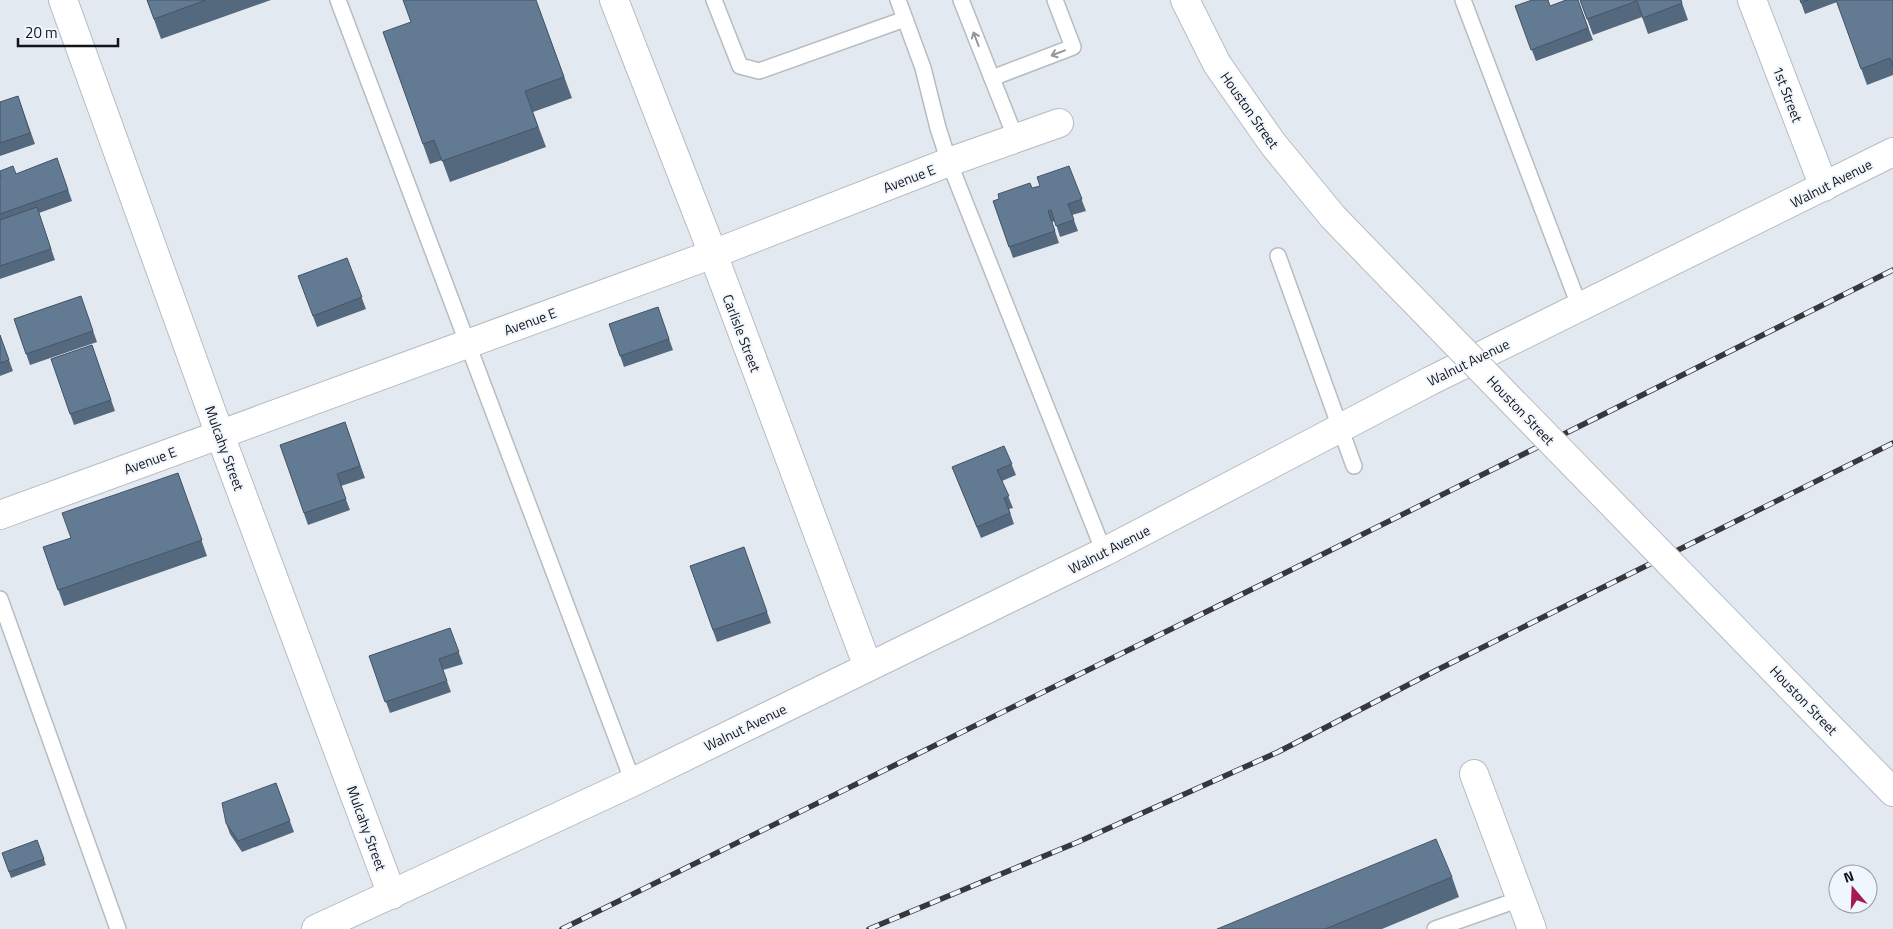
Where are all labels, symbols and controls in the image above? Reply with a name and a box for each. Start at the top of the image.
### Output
scale bar [18,15,118,47]
text: 20 m [25,21,58,44]
one-way arrow [971,32,981,47]
one-way arrow [1051,48,1066,58]
street label: 1st Street [1768,63,1808,125]
street label: Houston Street [1216,67,1284,153]
street label: Walnut Avenue [1786,153,1876,213]
street label: Avenue E [880,158,938,198]
street label: Carlisle Street [718,291,766,375]
street label: Avenue E [501,302,559,340]
street label: Walnut Avenue [1423,333,1513,391]
street label: Houston Street [1482,370,1560,450]
street label: Mulcahy Street [200,403,250,493]
street label: Avenue E [121,441,179,479]
street label: Walnut Avenue [1064,519,1154,579]
street label: Houston Street [1765,660,1843,740]
street label: Walnut Avenue [700,698,790,756]
street label: Mulcahy Street [342,783,392,873]
north arrow [1828,864,1878,914]
text: N [1841,865,1857,888]

